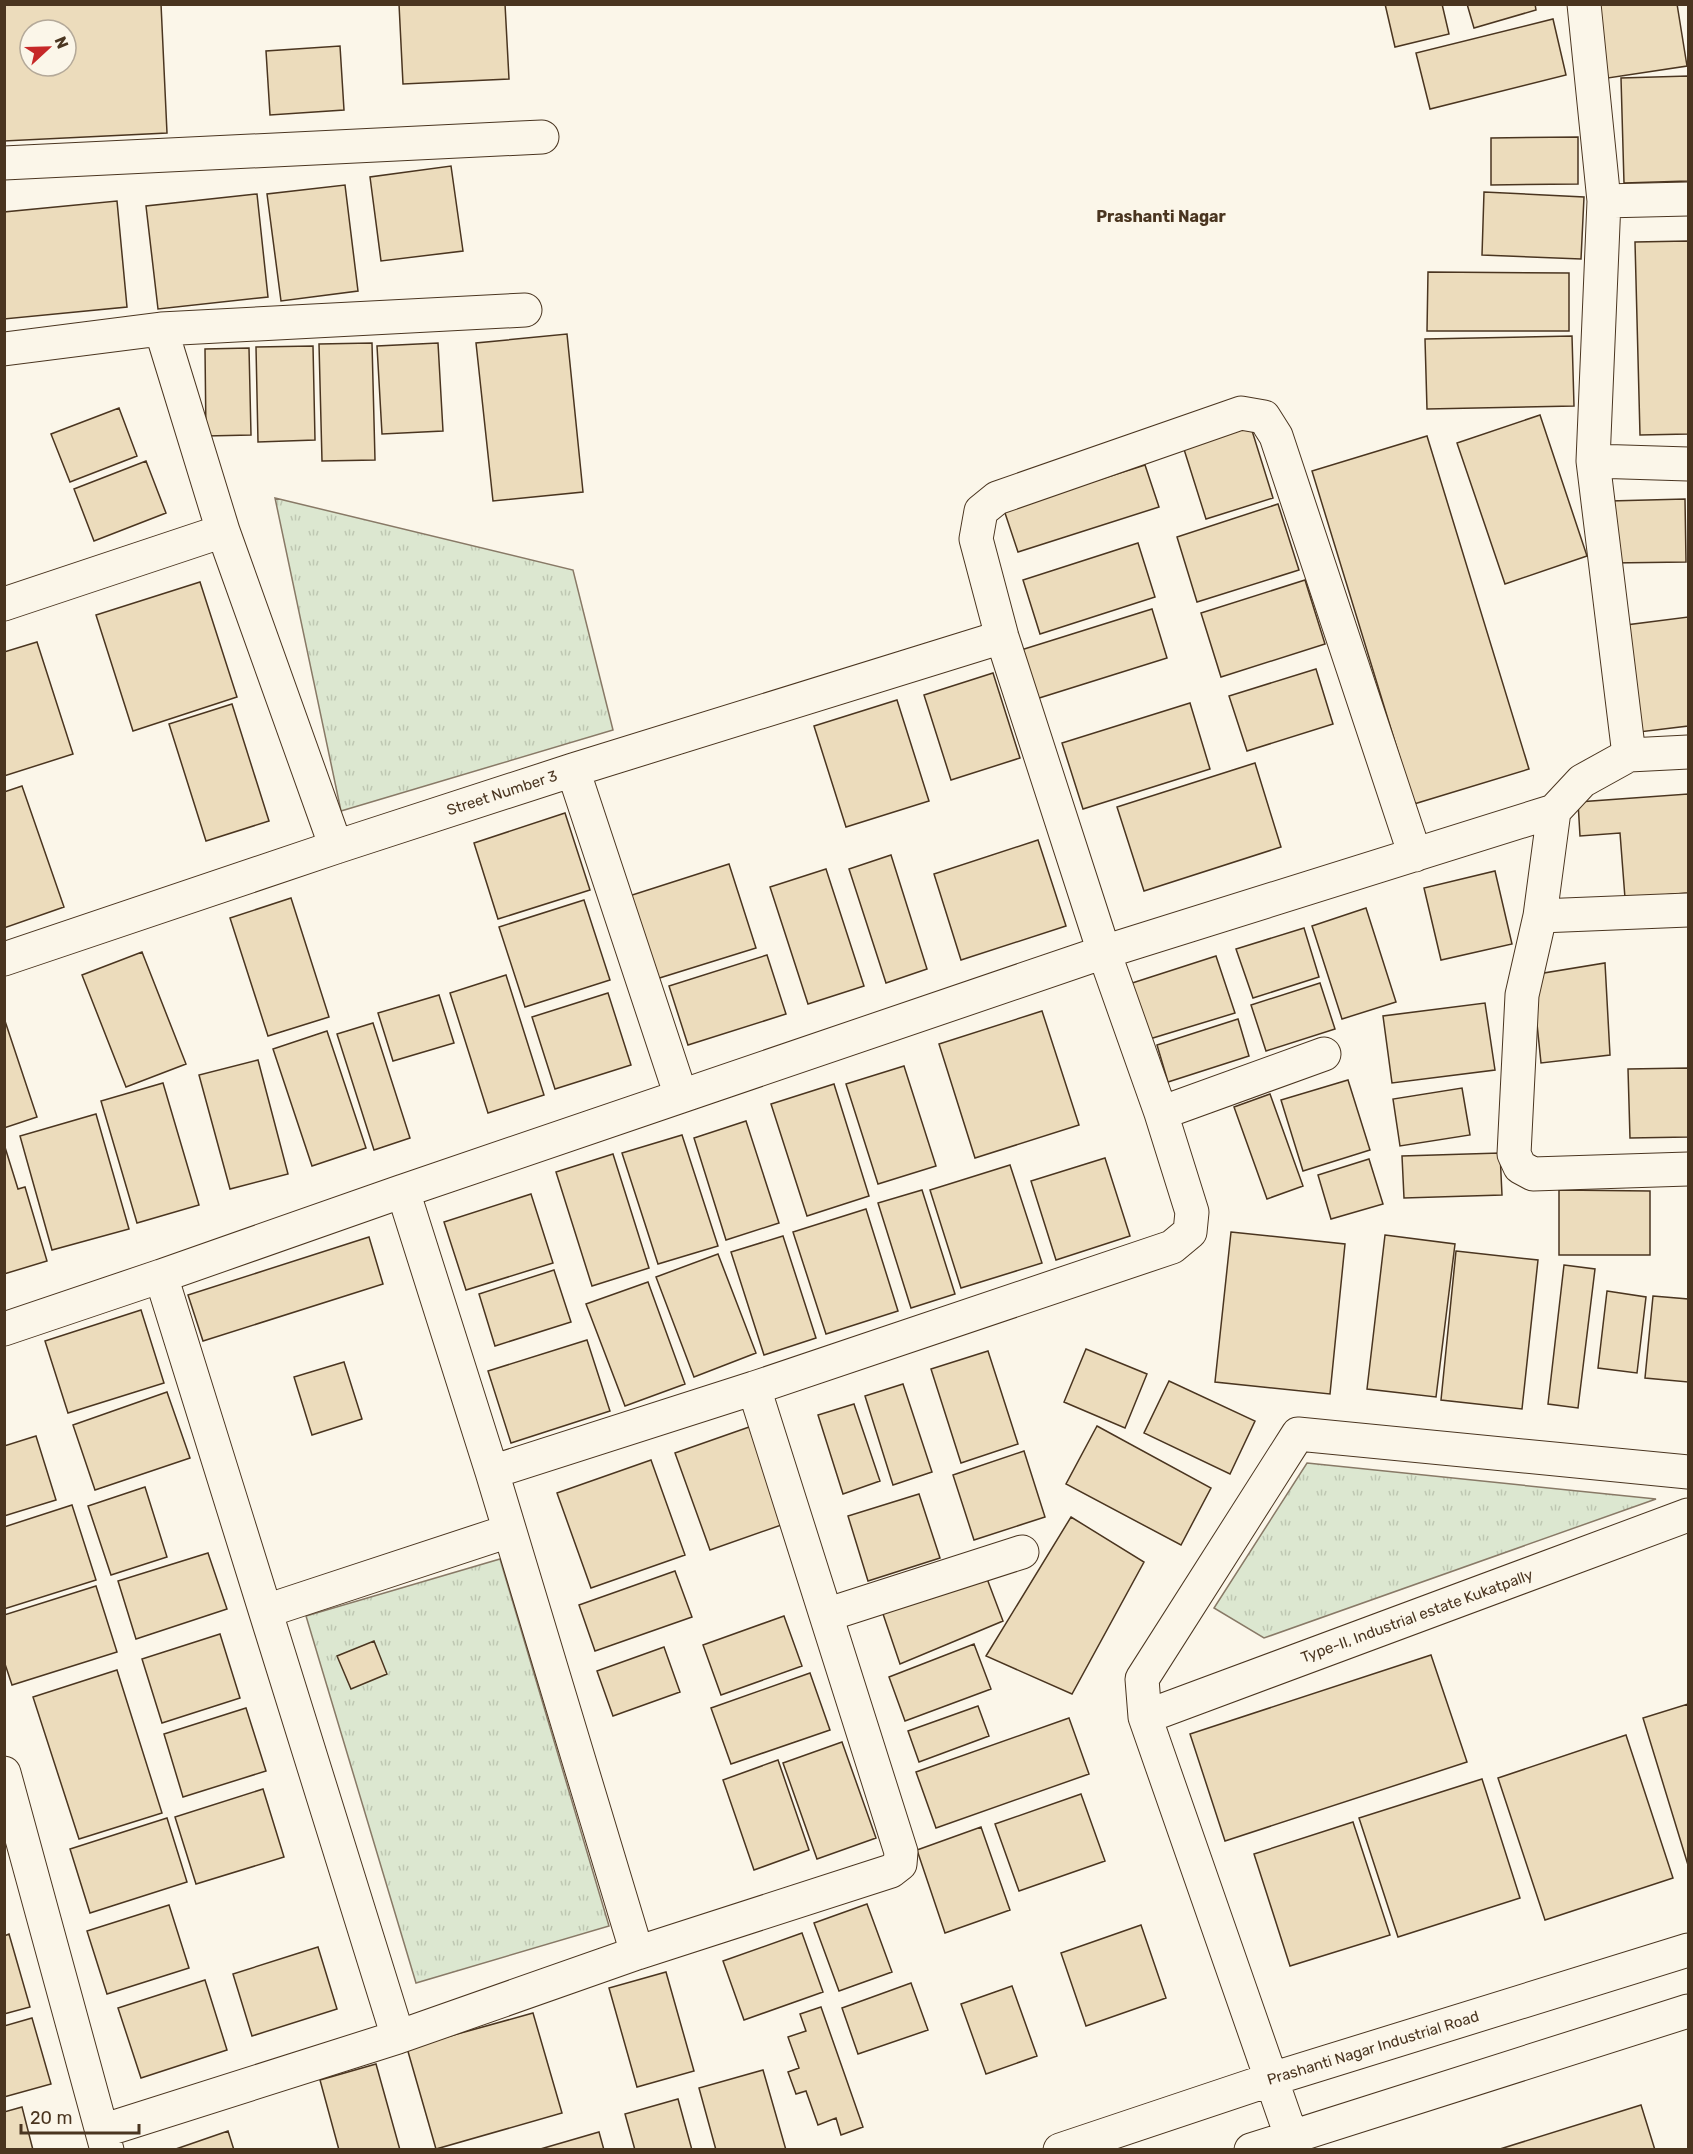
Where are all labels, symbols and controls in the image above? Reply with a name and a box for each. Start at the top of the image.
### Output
north arrow [18,18,78,78]
text: N [50,34,72,51]
district label: Prashanti Nagar [1096,207,1226,226]
street label: Street Number 3 [444,767,560,819]
street label: Type-II, Industrial estate Kukatpally [1299,1566,1535,1666]
street label: Prashanti Nagar Industrial Road [1265,2007,1481,2089]
scale bar [21,2097,140,2135]
text: 20 m [30,2107,72,2129]

